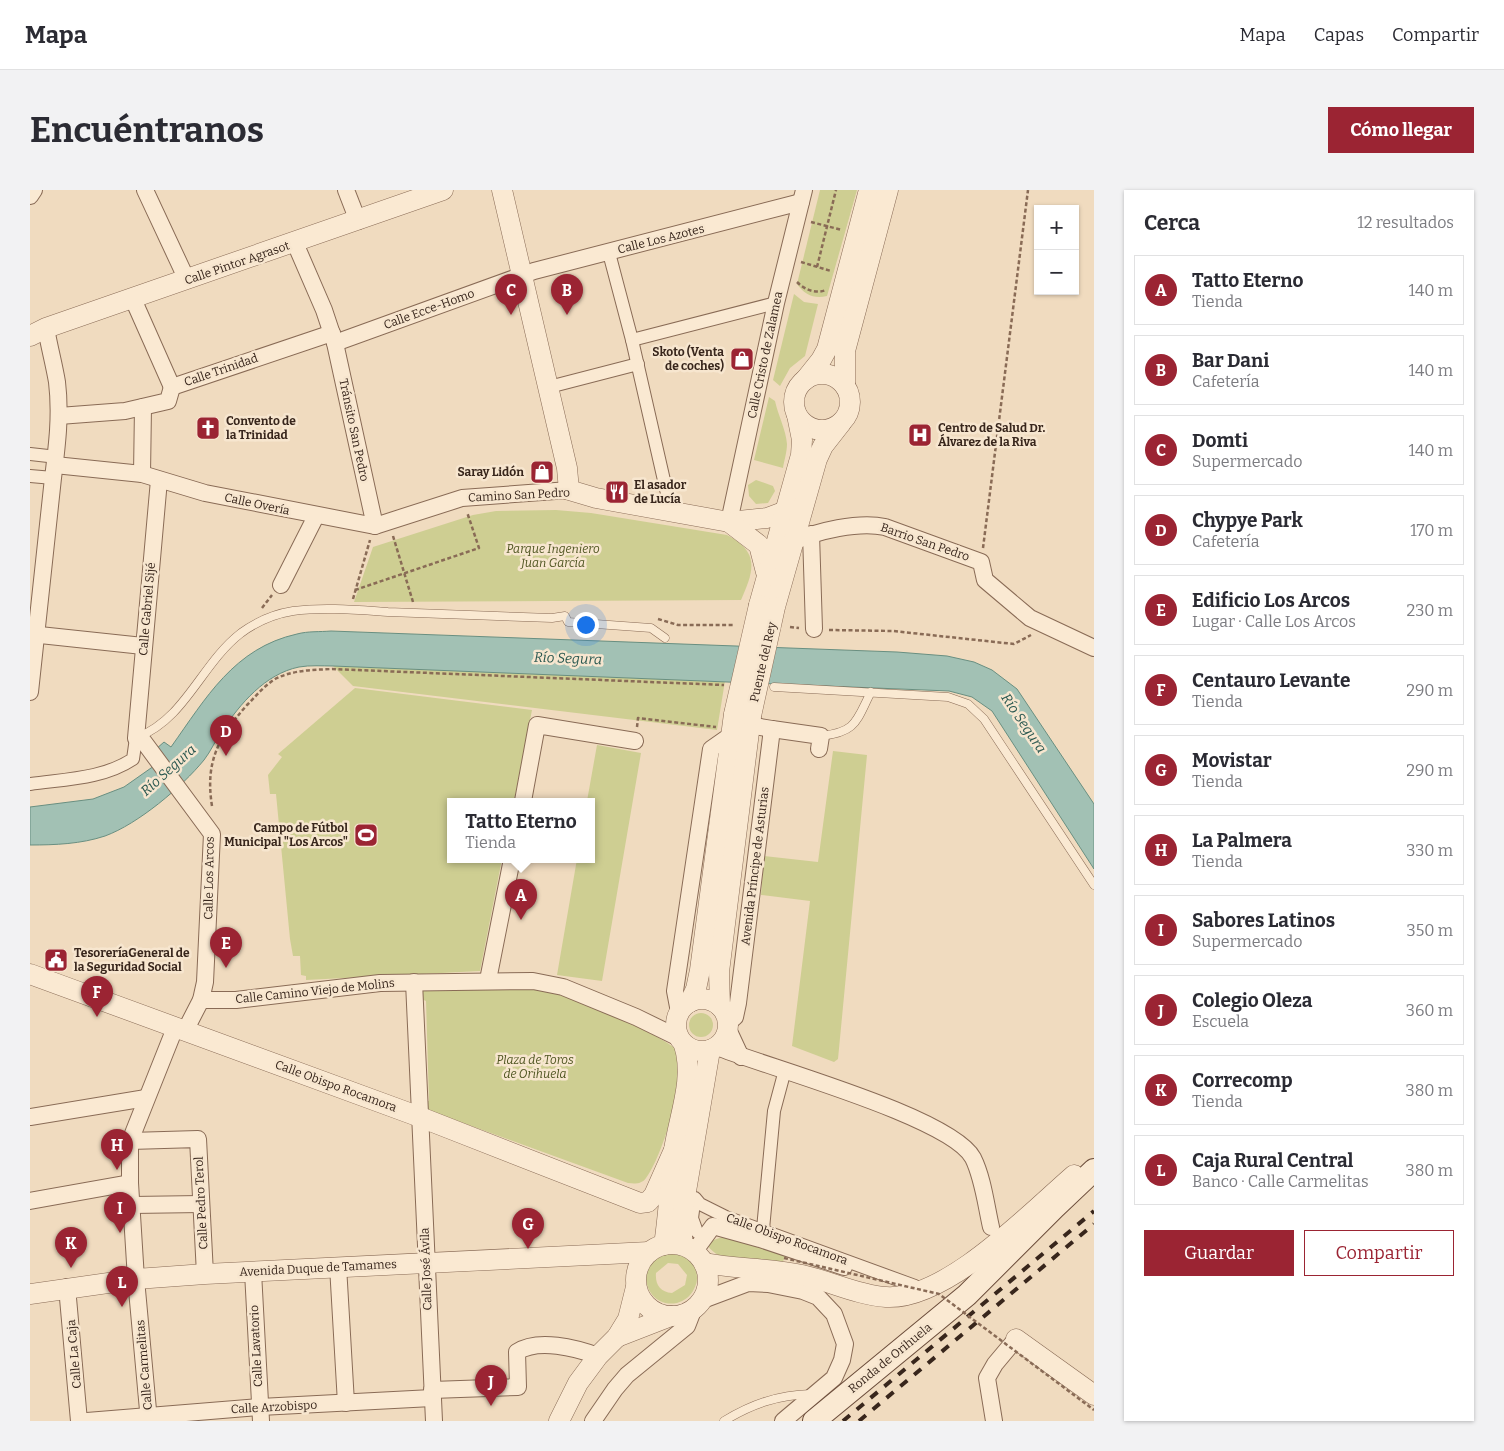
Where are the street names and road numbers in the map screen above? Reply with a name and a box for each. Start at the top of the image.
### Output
street label: Calle Los Azotes [616,221,706,257]
street label: Calle Pintor Agrasot [183,238,292,288]
street label: Calle Ecce-Homo [382,286,476,332]
street label: Calle Cristo de Zalamea [745,290,785,420]
street label: Calle Trinidad [182,351,260,389]
street label: Tránsito San Pedro [336,377,372,483]
street label: Camino San Pedro [468,485,570,505]
street label: Calle Overía [223,490,291,518]
street label: Barrio San Pedro [879,520,971,564]
street label: Calle Gabriel Sijé [136,562,158,656]
street label: Puente del Rey [747,620,779,703]
street label: Avenida Príncipe de Asturias [738,786,772,946]
street label: Calle Los Arcos [201,836,217,920]
street label: Calle Camino Viejo de Molins [235,976,396,1006]
street label: Calle Obispo Rocamora [273,1057,399,1115]
street label: Calle Pedro Terol [192,1156,210,1250]
street label: Calle Obispo Rocamora [724,1210,850,1268]
street label: Calle José Ávila [417,1227,434,1311]
street label: Avenida Duque de Tamames [239,1257,397,1279]
street label: Calle Lavatorio [247,1305,265,1387]
street label: Calle La Caja [64,1318,84,1389]
street label: Calle Carmelitas [133,1319,155,1411]
street label: Ronda de Orihuela [846,1320,935,1396]
street label: Calle Arzobispo [230,1398,318,1416]

